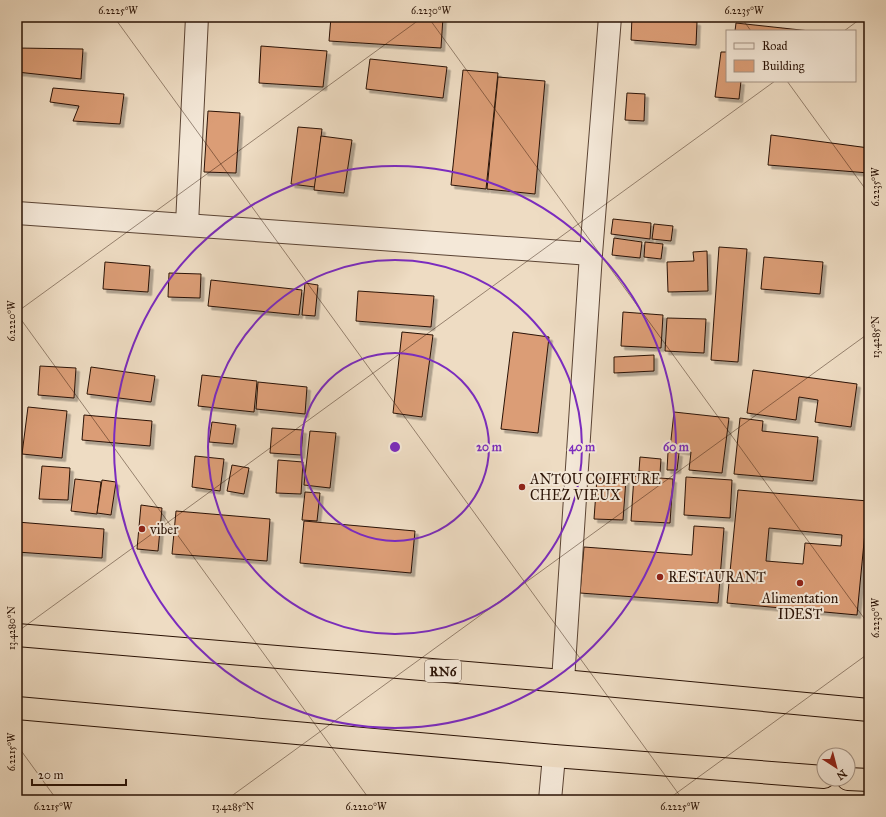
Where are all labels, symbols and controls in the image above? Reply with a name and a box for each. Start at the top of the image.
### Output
text: 6.2225°W [98,5,138,17]
text: 6.2230°W [411,5,451,17]
text: 6.2235°W [725,5,764,17]
legend [726,30,856,82]
text: Road [762,39,788,53]
text: Building [762,59,805,74]
text: 6.2235°W [870,167,882,206]
text: 6.2220°W [6,300,18,341]
text: 13.4285°N [870,315,882,358]
centre of rings [388,440,402,454]
text: 20 m [476,440,503,454]
text: 40 m [569,440,596,455]
text: 60 m [663,440,690,454]
place label: ANTOU COIFFURE CHEZ VIEUX [529,471,661,504]
marker: ANTOU COIFFURE CHEZ VIEUX [517,482,527,492]
place label: viber [149,521,179,538]
marker: viber [137,524,147,534]
place label: RESTAURANT [668,569,766,586]
marker: RESTAURANT [655,572,665,582]
marker: Alimentation IDEST [795,578,805,588]
place label: Alimentation IDEST [761,590,839,623]
text: 6.2230°W [870,598,882,638]
text: 13.4280°N [6,606,18,650]
road number: RN6 [425,660,461,682]
text: 6.2215°W [6,732,18,771]
north arrow [816,747,856,787]
scale bar [32,761,126,787]
text: N [833,767,849,783]
text: 20 m [38,768,64,782]
text: 6.2215°W [34,801,73,813]
text: 13.4285°N [212,801,255,813]
text: 6.2220°W [346,801,387,813]
text: 6.2225°W [660,801,700,813]

